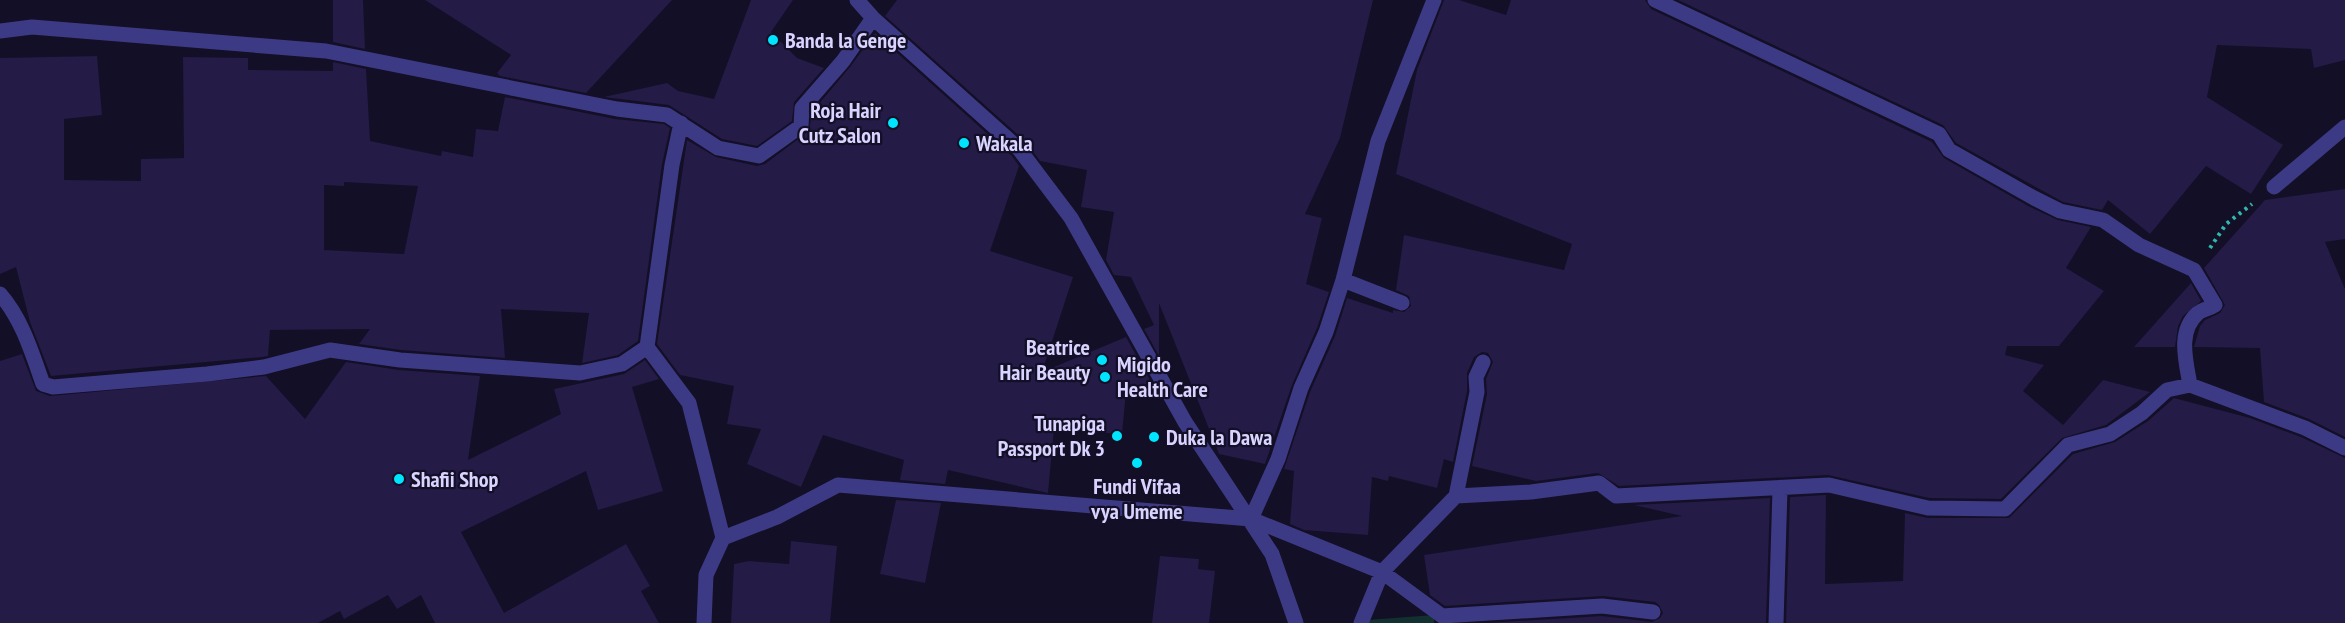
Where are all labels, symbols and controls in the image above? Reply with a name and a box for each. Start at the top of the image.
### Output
place label: Banda la Genge [785,26,906,54]
marker: Banda la Genge [766,33,780,47]
place label: Roja Hair Cutz Salon [799,96,882,149]
marker: Roja Hair Cutz Salon [886,116,900,130]
place label: Wakala [975,129,1033,157]
marker: Wakala [957,136,971,150]
place label: Beatrice Hair Beauty [999,333,1091,386]
place label: Migido Health Care [1117,350,1208,403]
marker: Beatrice Hair Beauty [1095,353,1109,367]
marker: Migido Health Care [1098,370,1112,384]
place label: Tunapiga Passport Dk 3 [998,409,1105,462]
place label: Duka la Dawa [1166,423,1272,451]
marker: Tunapiga Passport Dk 3 [1110,429,1124,443]
marker: Duka la Dawa [1147,430,1161,444]
marker: Fundi Vifaa vya Umeme [1130,456,1144,470]
place label: Shafii Shop [411,465,499,493]
marker: Shafii Shop [392,472,406,486]
place label: Fundi Vifaa vya Umeme [1090,472,1183,525]

